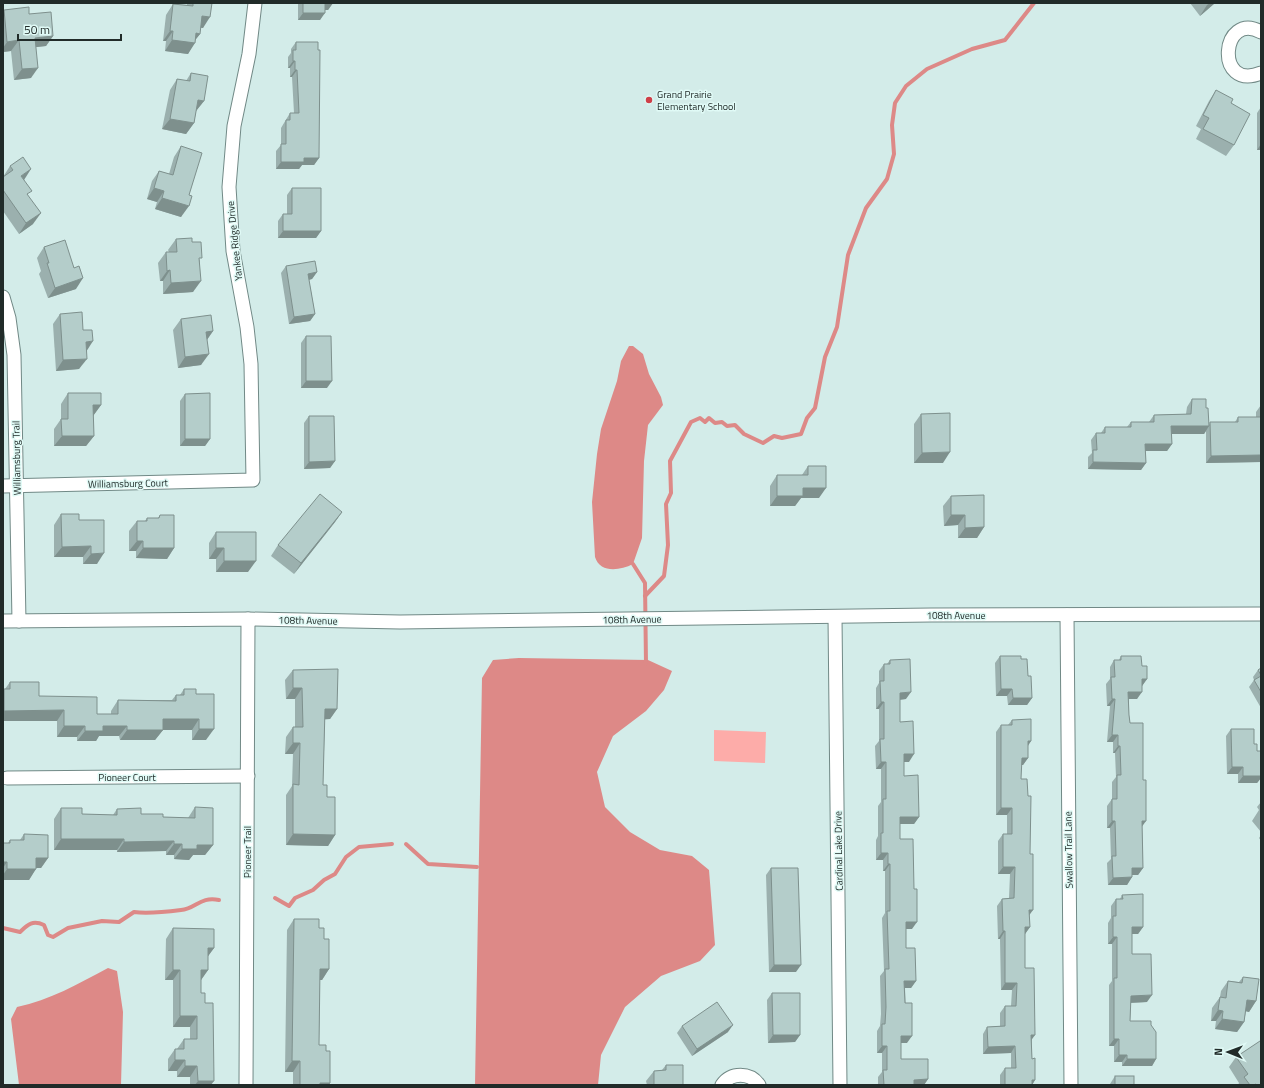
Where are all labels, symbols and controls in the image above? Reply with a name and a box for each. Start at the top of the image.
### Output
scale bar [18,16,121,42]
text: 50 m [24,20,50,39]
place label: Grand Prairie Elementary School [657,87,736,114]
marker: Grand Prairie Elementary School [644,95,654,105]
street label: Yankee Ridge Drive [223,200,246,282]
street label: Williamsburg Trail [8,421,25,495]
street label: Williamsburg Court [88,475,169,492]
street label: 108th Avenue [926,608,986,623]
street label: 108th Avenue [602,611,662,628]
street label: 108th Avenue [278,612,338,629]
street label: Pioneer Court [98,770,156,785]
street label: Cardinal Lake Drive [830,811,847,891]
street label: Swallow Trail Lane [1060,811,1077,889]
street label: Pioneer Trail [240,826,255,878]
north arrow [1208,1032,1248,1072]
text: N [1210,1048,1226,1056]

